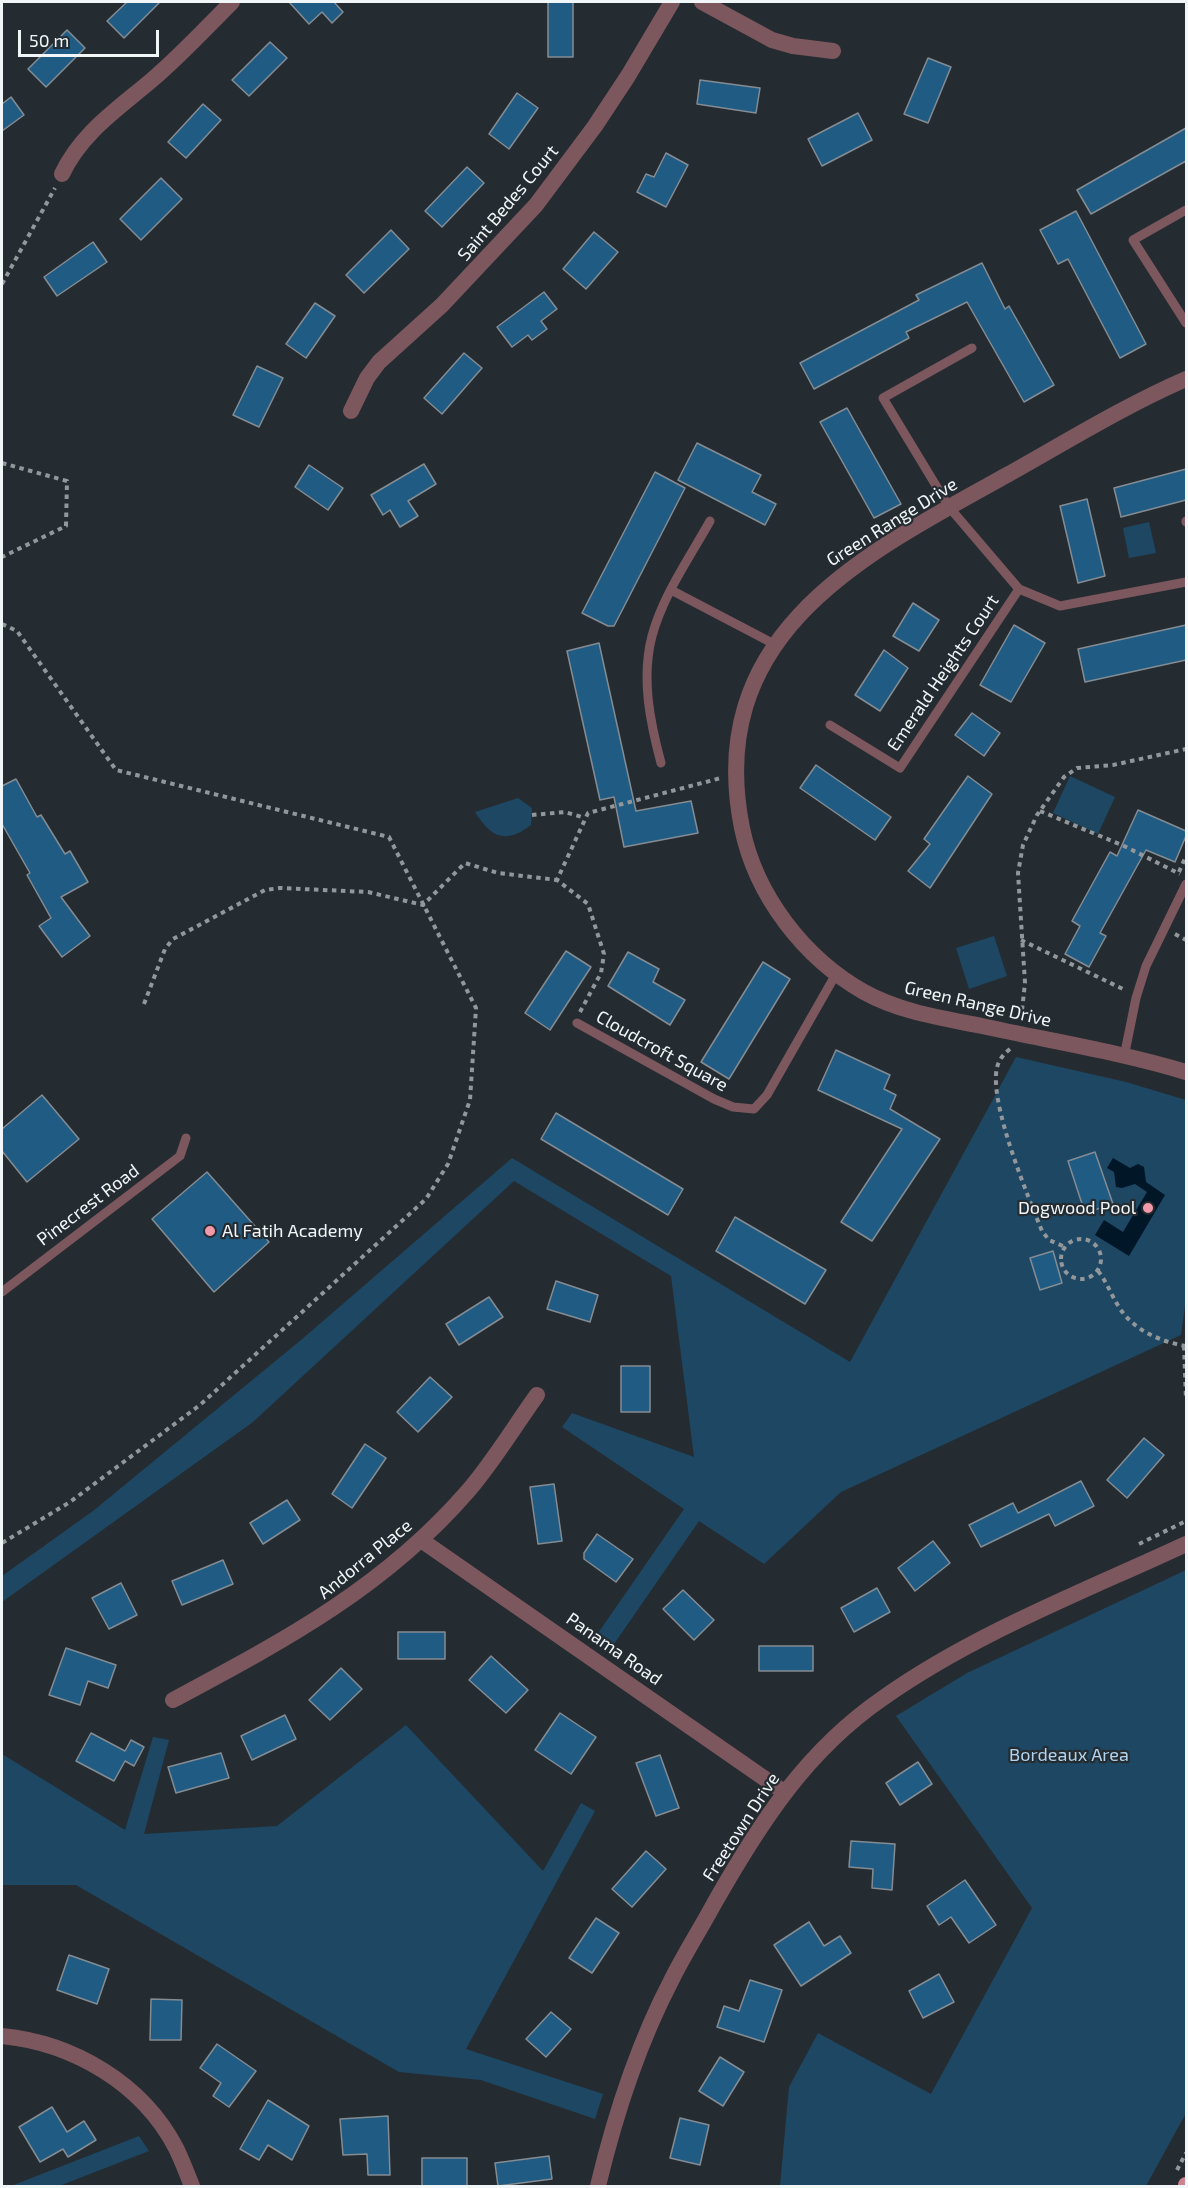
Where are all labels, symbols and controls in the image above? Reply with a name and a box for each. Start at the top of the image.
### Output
scale bar [21,18,162,56]
text: 50 m [29,29,69,51]
street label: Saint Bedes Court [453,141,563,265]
street label: Green Range Drive [823,473,961,571]
street label: Emerald Heights Court [883,591,1003,755]
street label: Green Range Drive [903,977,1053,1031]
street label: Cloudcroft Square [592,1006,732,1096]
street label: Pinecrest Road [33,1160,143,1250]
place label: Dogwood Pool [1018,1197,1136,1219]
marker: Dogwood Pool [1141,1201,1155,1215]
place label: Al Fatih Academy [222,1220,363,1242]
marker: Al Fatih Academy [203,1224,217,1238]
street label: Andorra Place [314,1515,416,1603]
street label: Panama Road [562,1608,666,1690]
park label: Bordeaux Area [1009,1744,1129,1766]
street label: Freetown Drive [698,1769,784,1885]

